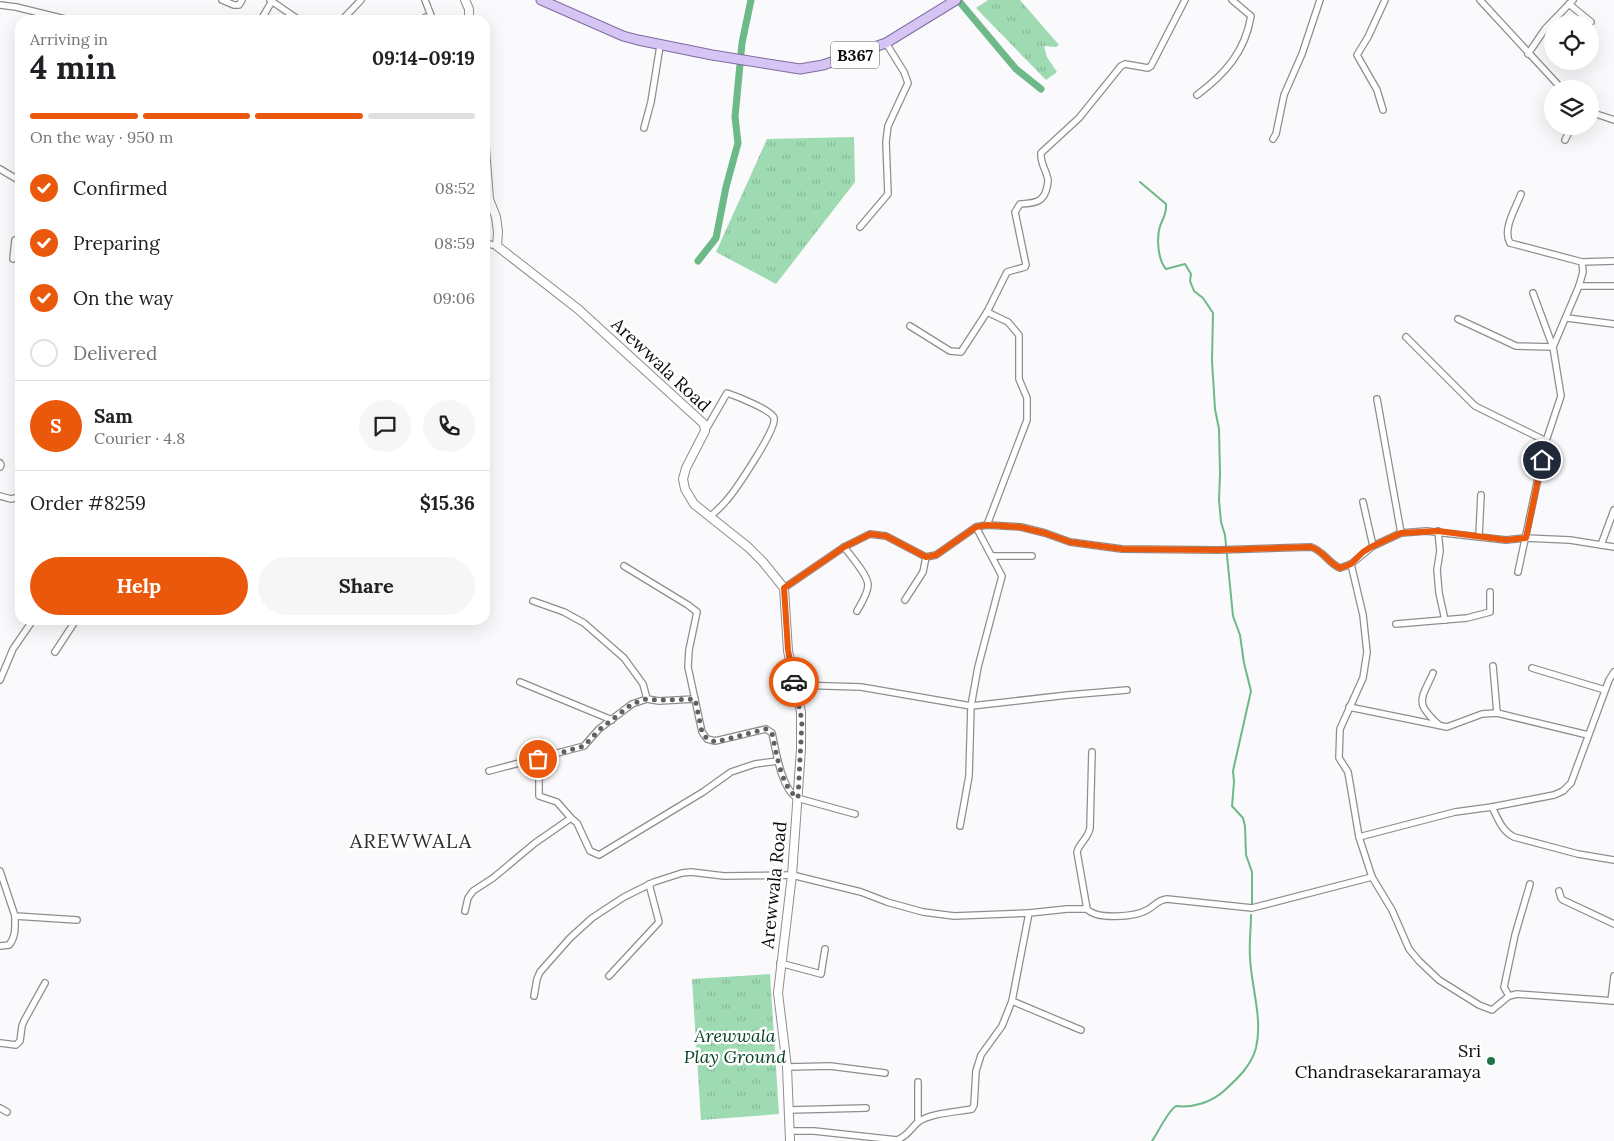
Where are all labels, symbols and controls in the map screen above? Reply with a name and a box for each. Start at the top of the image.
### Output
map controls [1544,15,1599,135]
button: locate [1544,15,1599,70]
text: Arriving in [30,29,108,49]
road number: B367 [831,42,879,68]
text: 09:14–09:19 [372,46,475,70]
text: 4 min [30,47,116,88]
button: layers [1544,80,1599,135]
text: On the way · 950 m [30,127,173,147]
icon: check [30,174,58,202]
text: Confirmed [73,176,168,200]
text: 08:52 [435,178,475,198]
icon: check [30,229,58,257]
text: Preparing [73,231,160,255]
text: 08:59 [434,233,475,253]
icon: check [30,284,58,312]
text: On the way [73,286,173,310]
text: 09:06 [433,288,475,308]
street label: Arewwala Road [606,312,716,417]
text: Delivered [73,341,157,365]
button: chat [359,400,411,452]
button: phone [423,400,475,452]
text: Sam [94,404,133,428]
text: S [50,414,62,438]
text: Courier · 4.8 [94,428,185,448]
pin [1521,439,1563,481]
icon: home [1528,446,1556,474]
text: Order #8259 [30,491,146,515]
text: $15.36 [420,491,475,515]
button: Help [30,557,248,615]
button: Share [258,557,475,615]
courier [769,657,819,707]
icon: car [780,668,808,696]
pin [517,738,559,780]
icon: bag [524,745,552,773]
street label: Arewwala Road [755,820,792,951]
district label: AREWWALA [349,828,472,853]
park label: Arewwala Play Ground [684,1024,786,1068]
place label: Sri Chandrasekararamaya [1295,1039,1481,1083]
marker: Sri Chandrasekararamaya [1485,1055,1497,1067]

